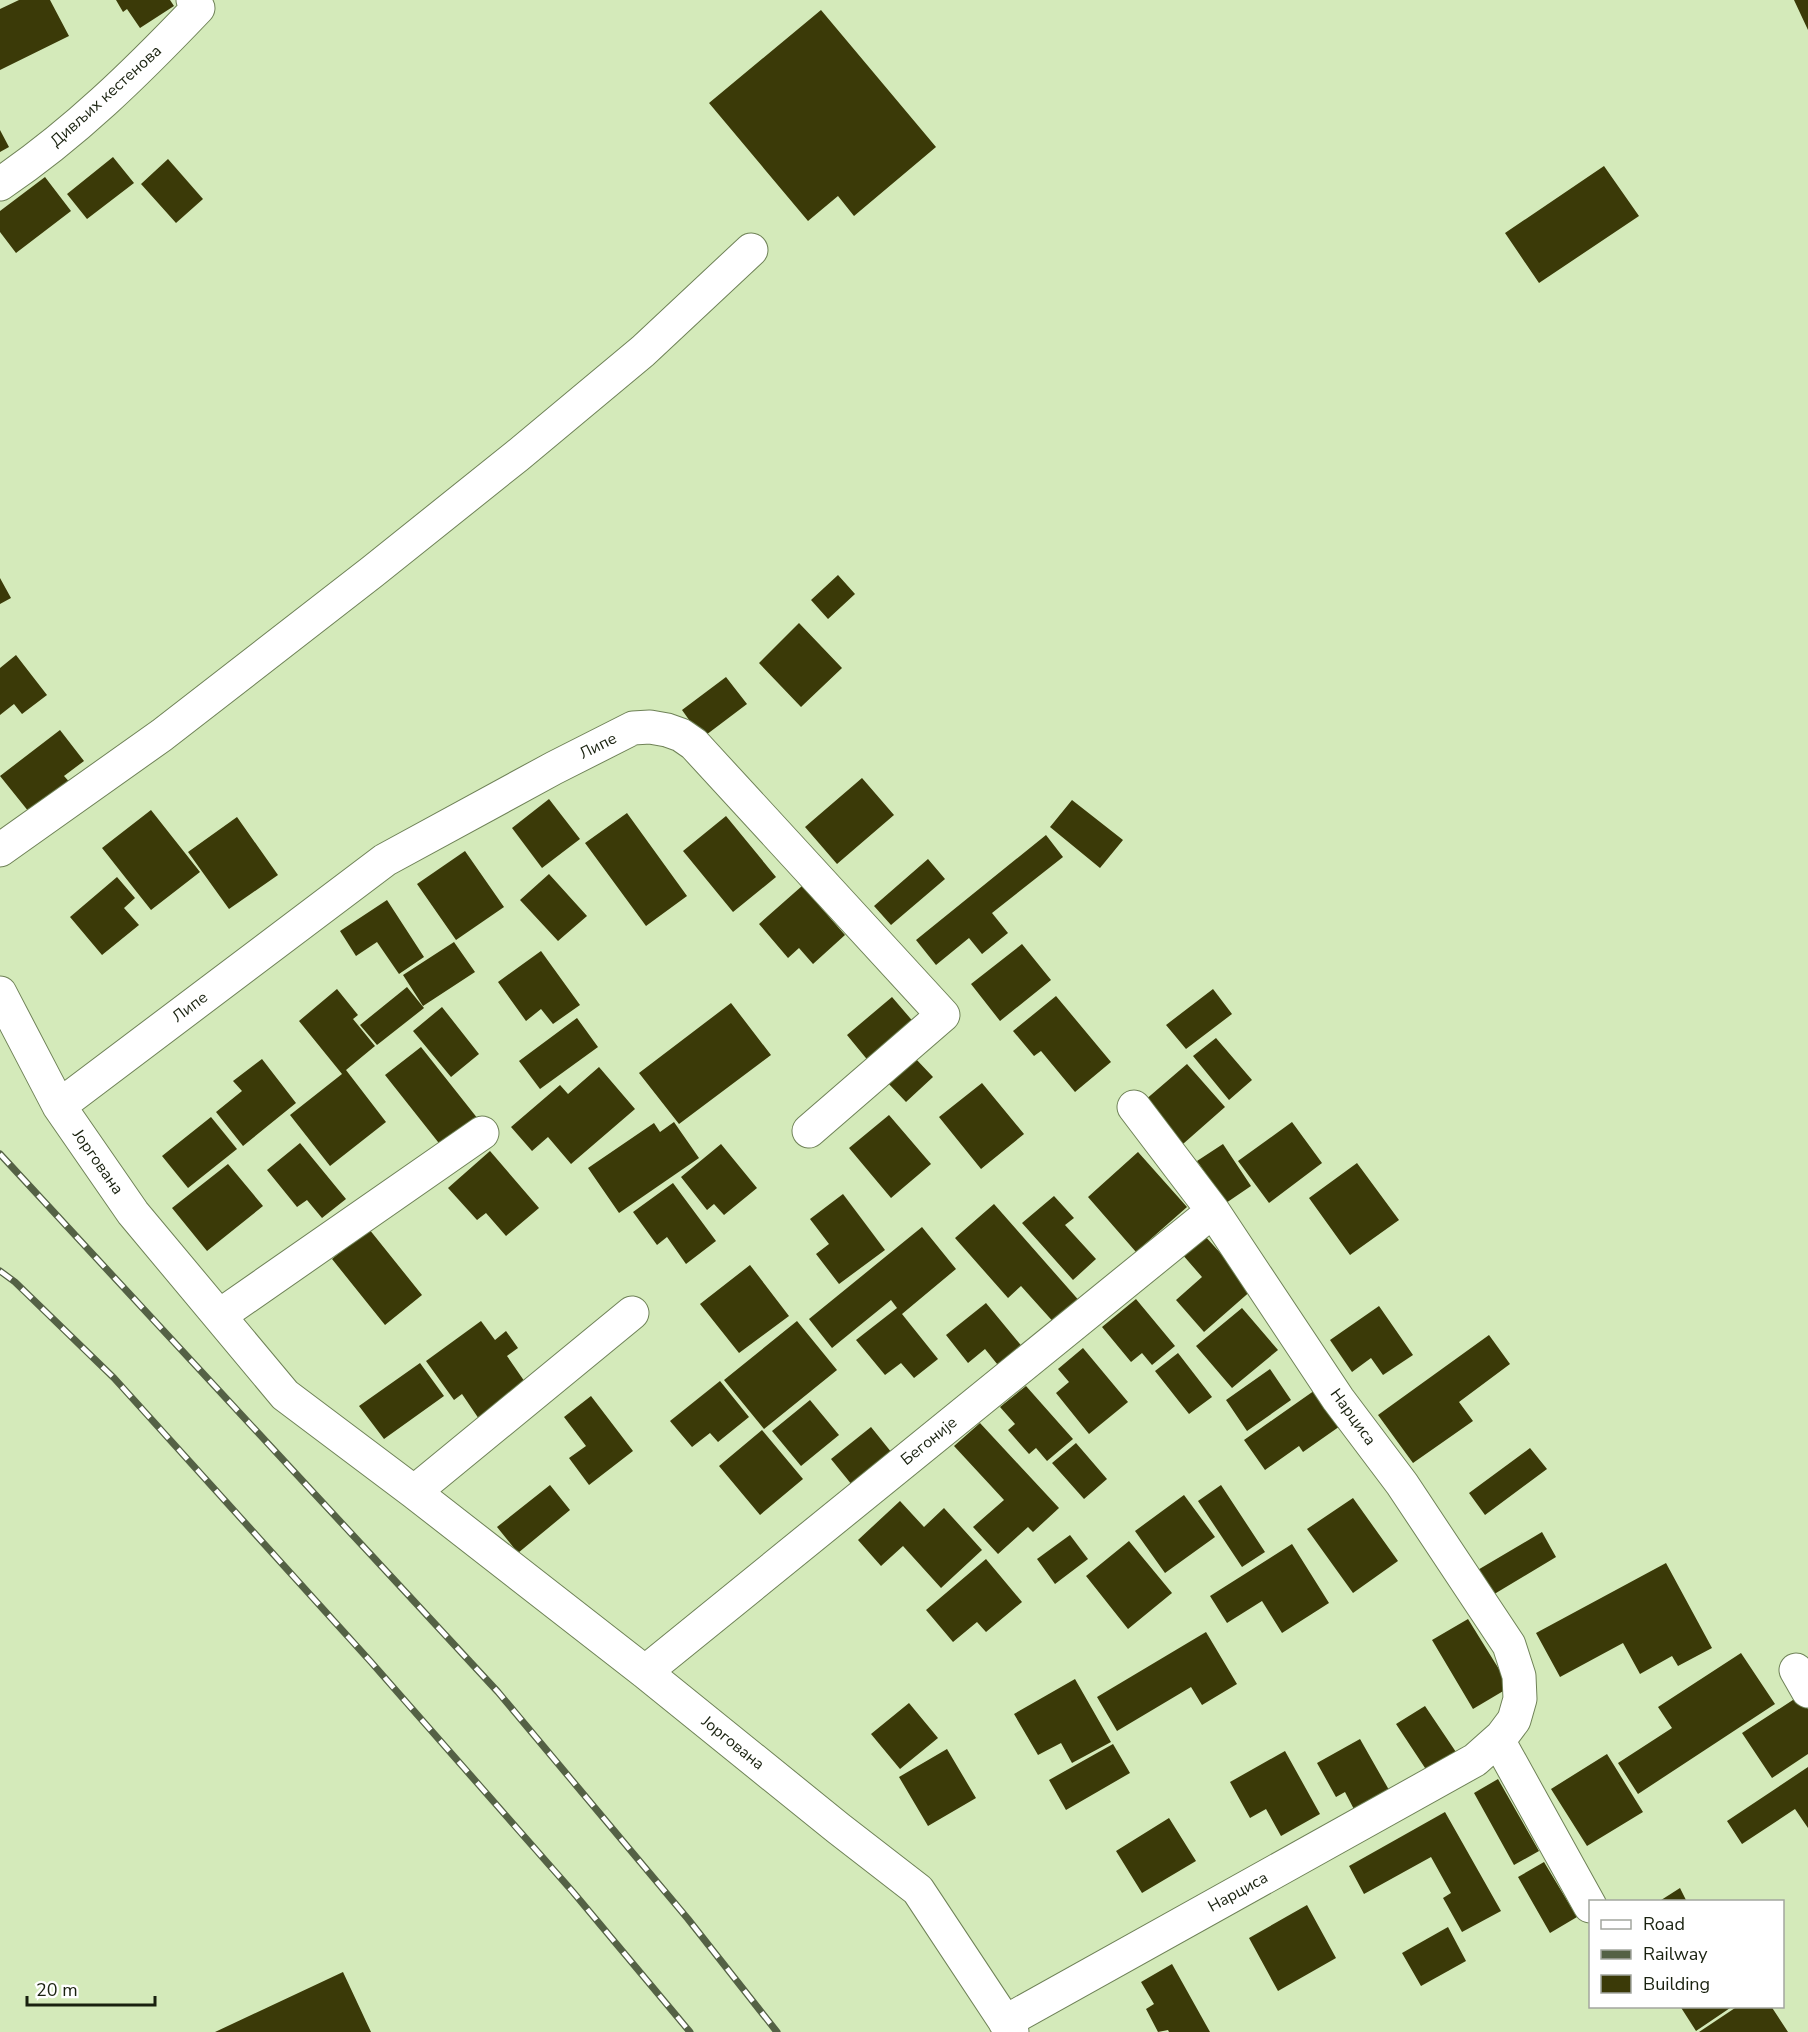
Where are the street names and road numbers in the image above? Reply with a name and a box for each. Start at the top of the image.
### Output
street label: Дивљих кестенова [46,40,166,152]
street label: Липе [576,727,620,765]
street label: Липе [168,986,212,1028]
street label: Јоргована [67,1124,129,1199]
street label: Нарциса [1325,1384,1381,1450]
street label: Бегоније [896,1412,962,1470]
street label: Јоргована [696,1710,769,1775]
street label: Нарциса [1204,1867,1272,1917]

